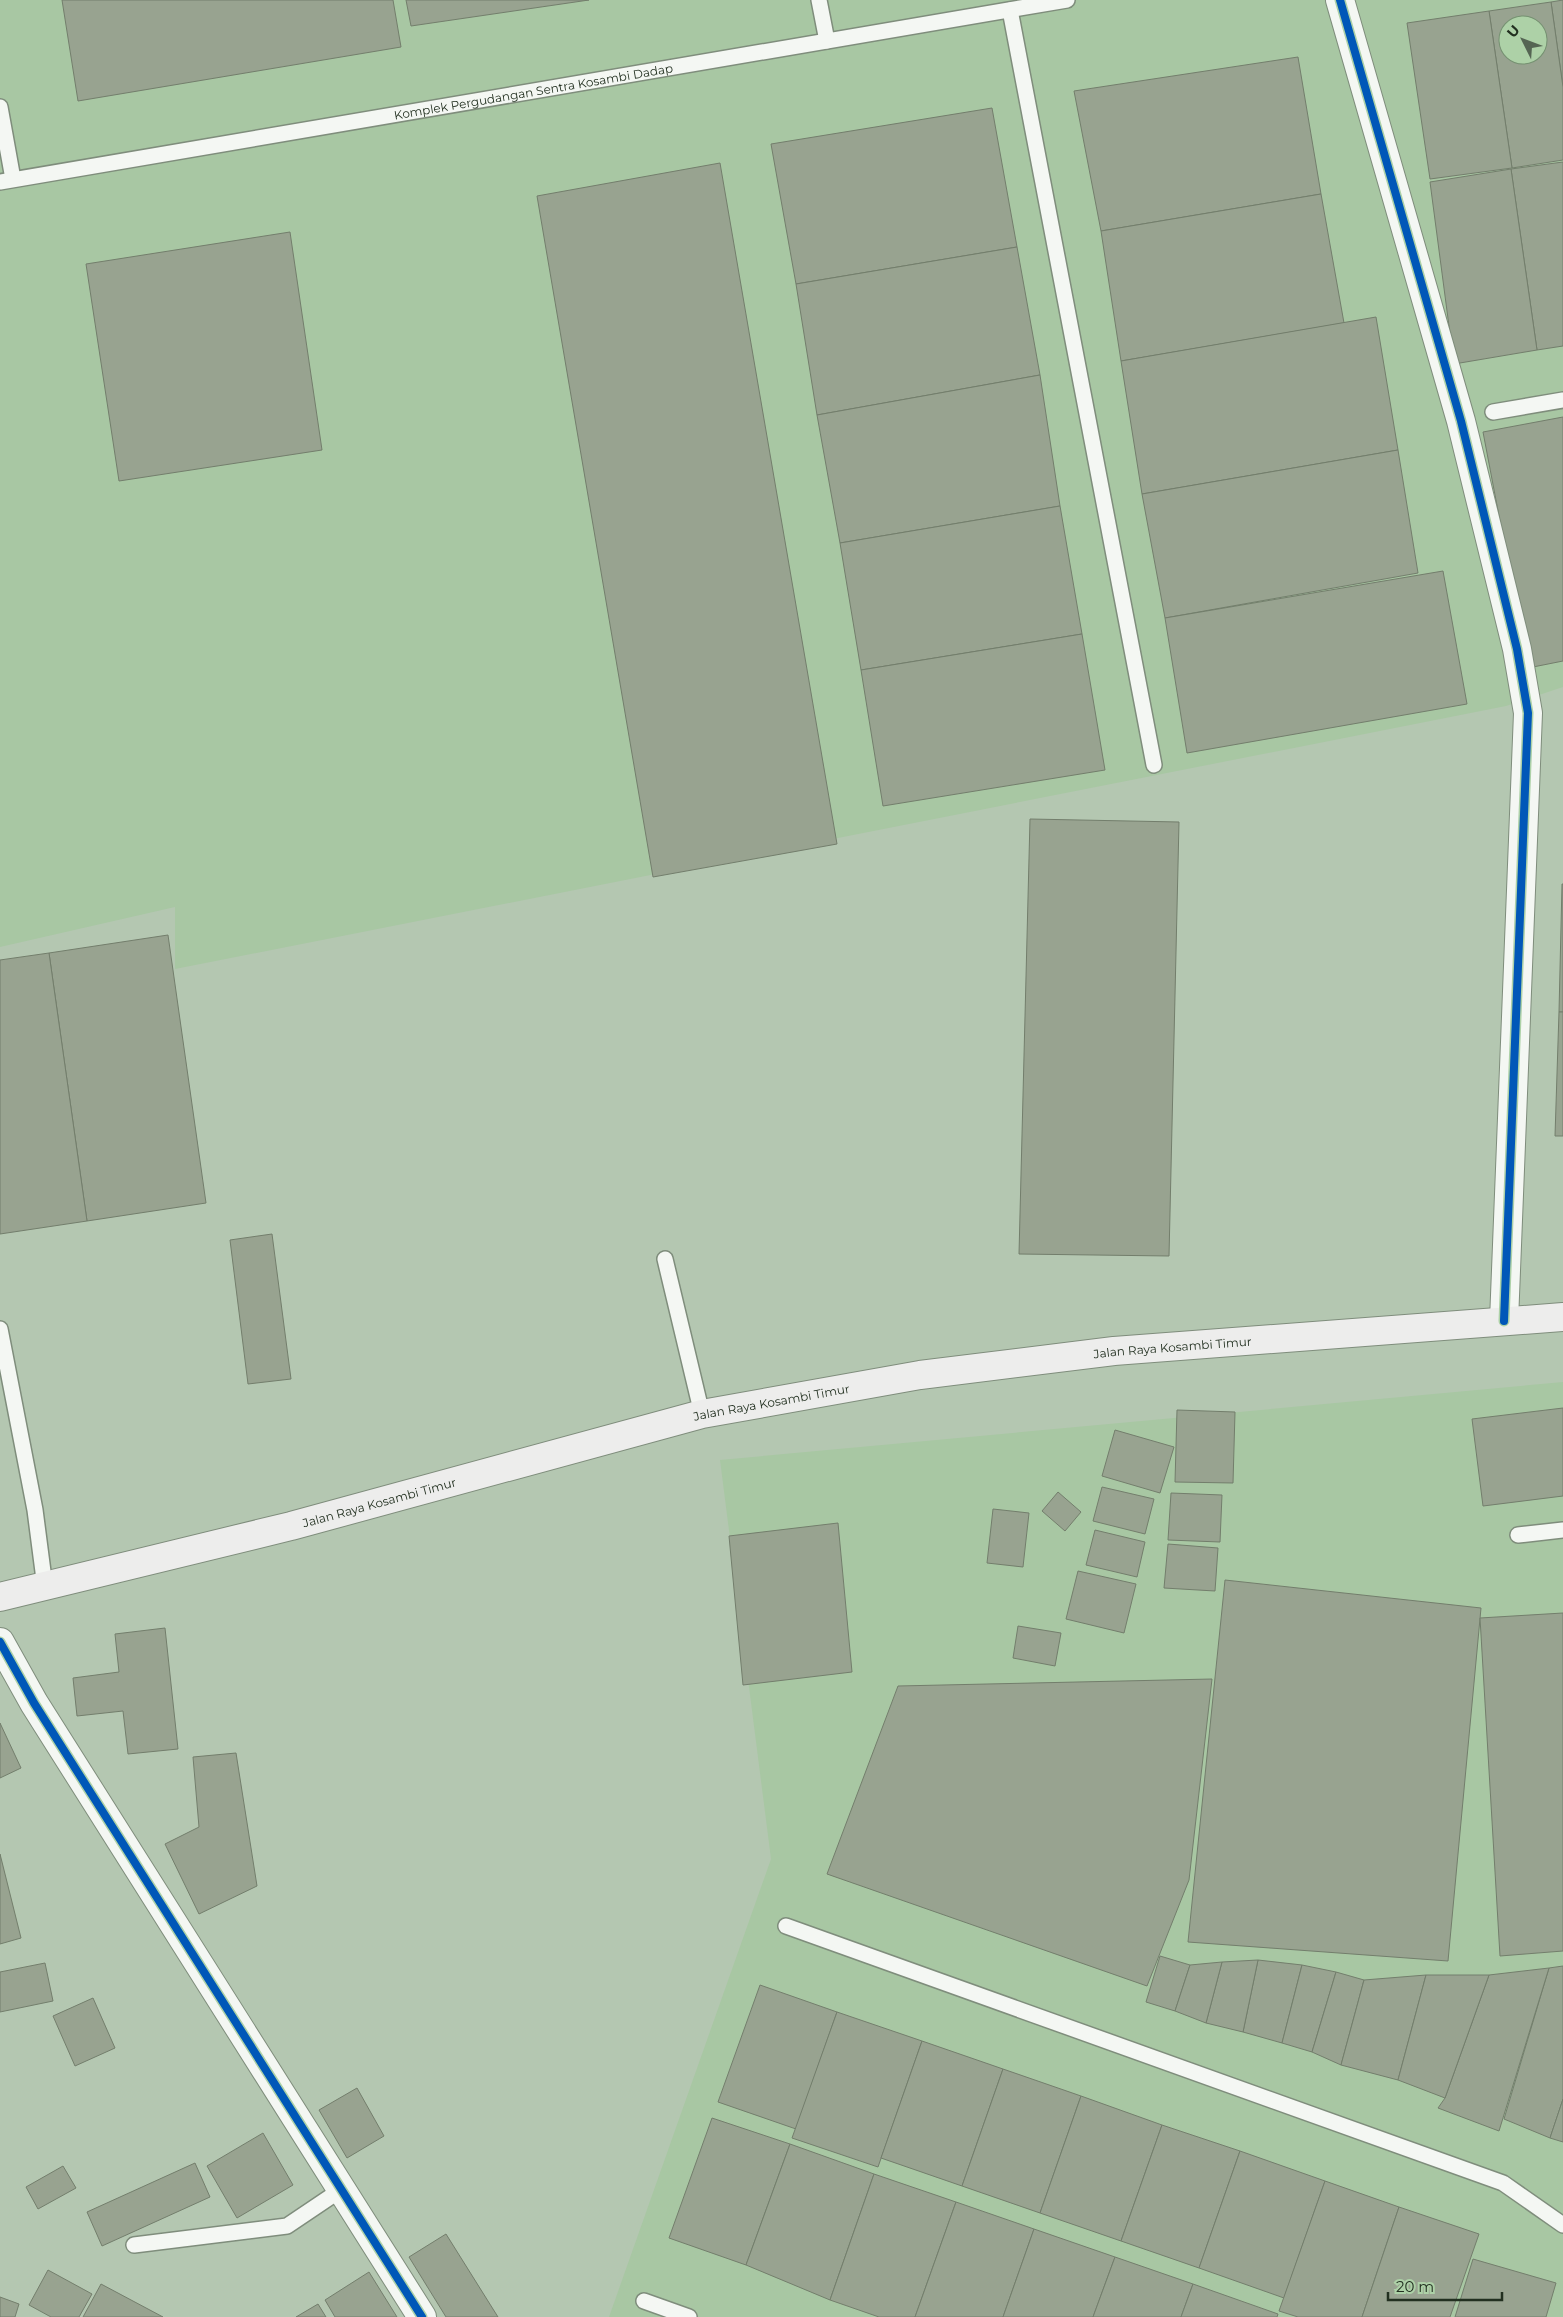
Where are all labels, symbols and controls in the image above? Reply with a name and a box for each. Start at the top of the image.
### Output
north arrow [1498,15,1548,65]
text: U [1503,21,1524,41]
street label: Komplek Pergudangan Sentra Kosambi Dadap [393,60,674,122]
street label: Jalan Raya Kosambi Timur [1092,1333,1252,1361]
street label: Jalan Raya Kosambi Timur [691,1380,851,1424]
street label: Jalan Raya Kosambi Timur [300,1474,458,1530]
scale bar [1388,2270,1502,2302]
text: 20 m [1396,2277,1434,2296]

